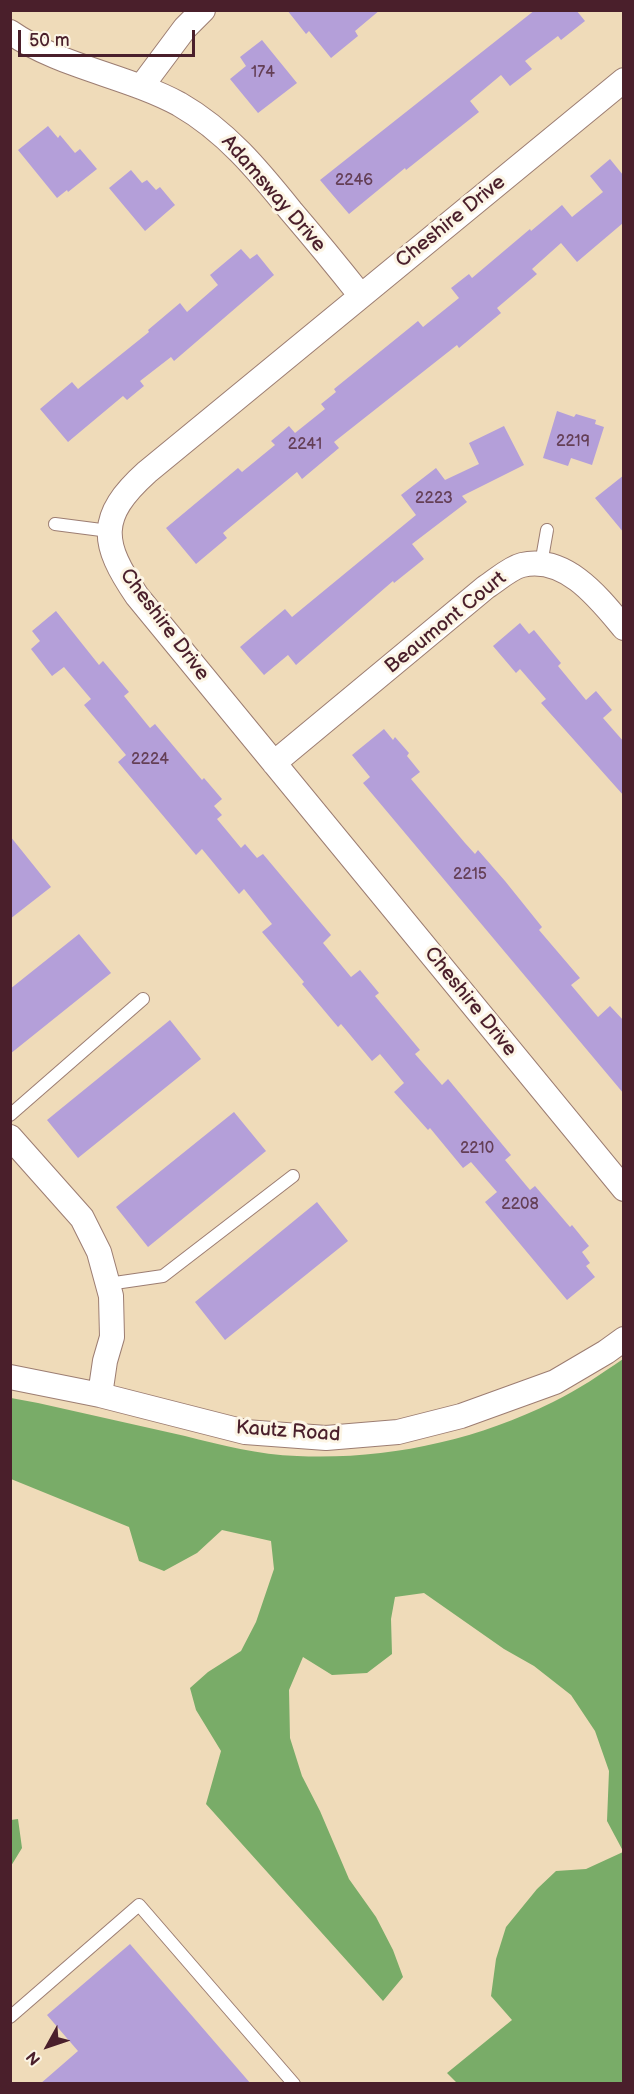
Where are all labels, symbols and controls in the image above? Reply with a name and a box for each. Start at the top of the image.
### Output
scale bar [21,18,198,56]
text: 50 m [29,30,70,51]
house number: 174 [251,63,275,83]
street label: Adamsway Drive [216,131,330,257]
house number: 2246 [335,171,373,191]
street label: Cheshire Drive [391,171,511,273]
house number: 2219 [556,432,590,452]
house number: 2241 [288,435,322,455]
house number: 2223 [415,489,453,509]
street label: Cheshire Drive [114,564,214,686]
street label: Beaumont Court [381,567,511,679]
house number: 2224 [131,750,169,770]
house number: 2215 [453,865,487,885]
street label: Cheshire Drive [419,942,521,1062]
house number: 2210 [460,1139,494,1159]
house number: 2208 [501,1195,539,1215]
street label: Kautz Road [235,1416,341,1448]
north arrow [18,2016,78,2076]
text: N [23,2047,45,2069]

